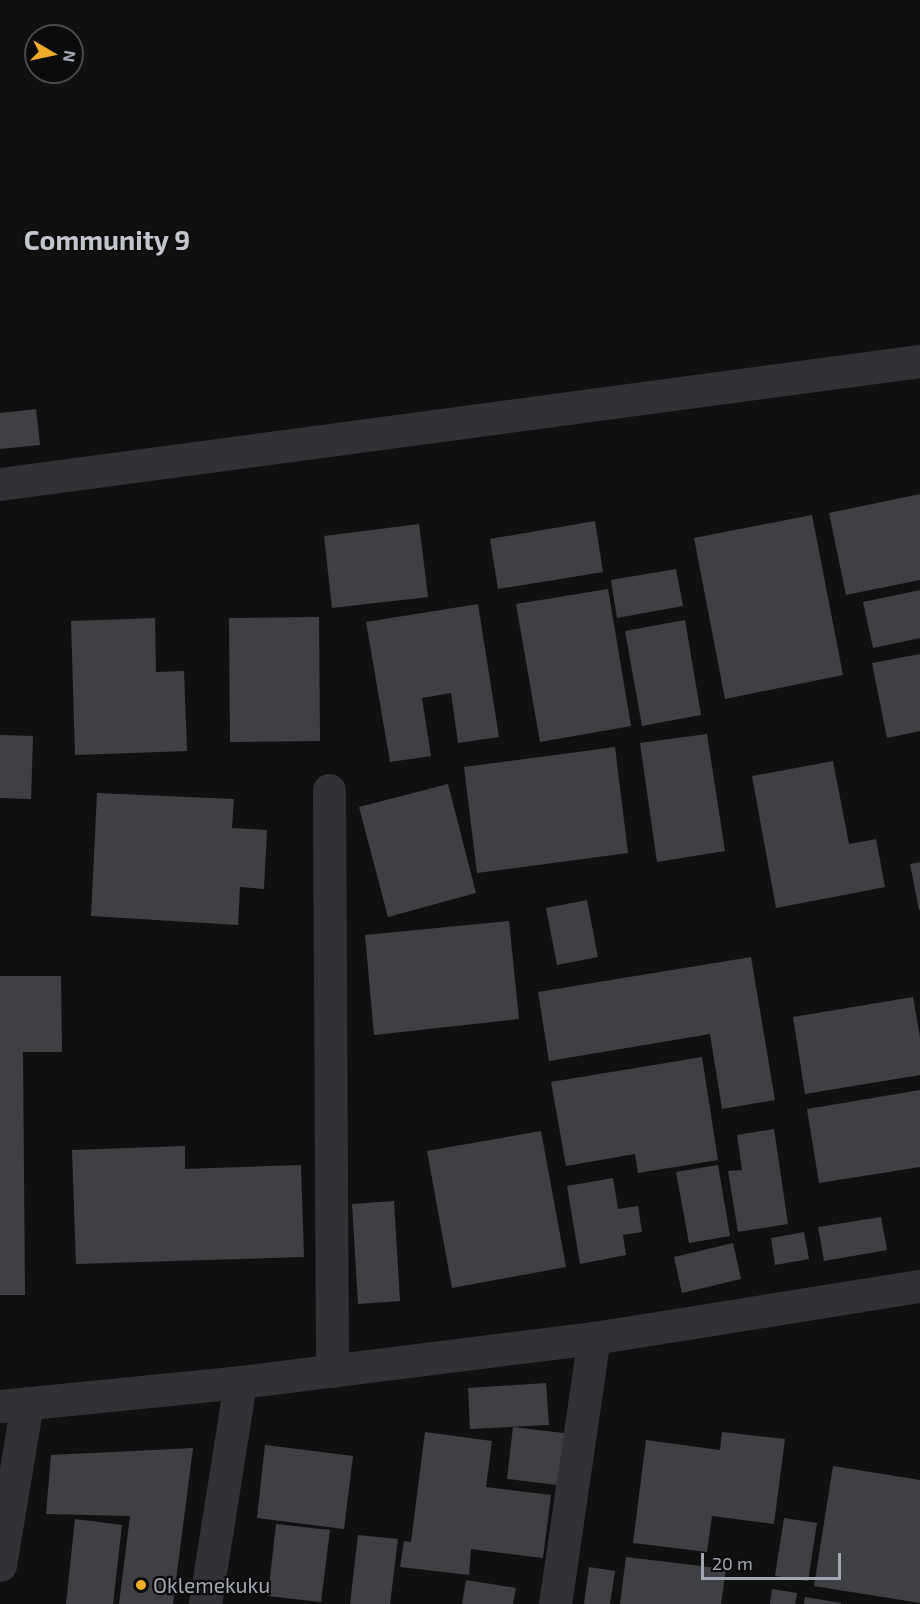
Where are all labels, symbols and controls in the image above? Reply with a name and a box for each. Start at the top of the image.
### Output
north arrow [24,24,84,84]
text: N [60,49,81,64]
district label: Community 9 [23,224,191,256]
scale bar [704,1541,844,1579]
text: 20 m [712,1552,753,1574]
place label: Oklemekuku [153,1572,270,1598]
marker: Oklemekuku [134,1578,148,1592]

